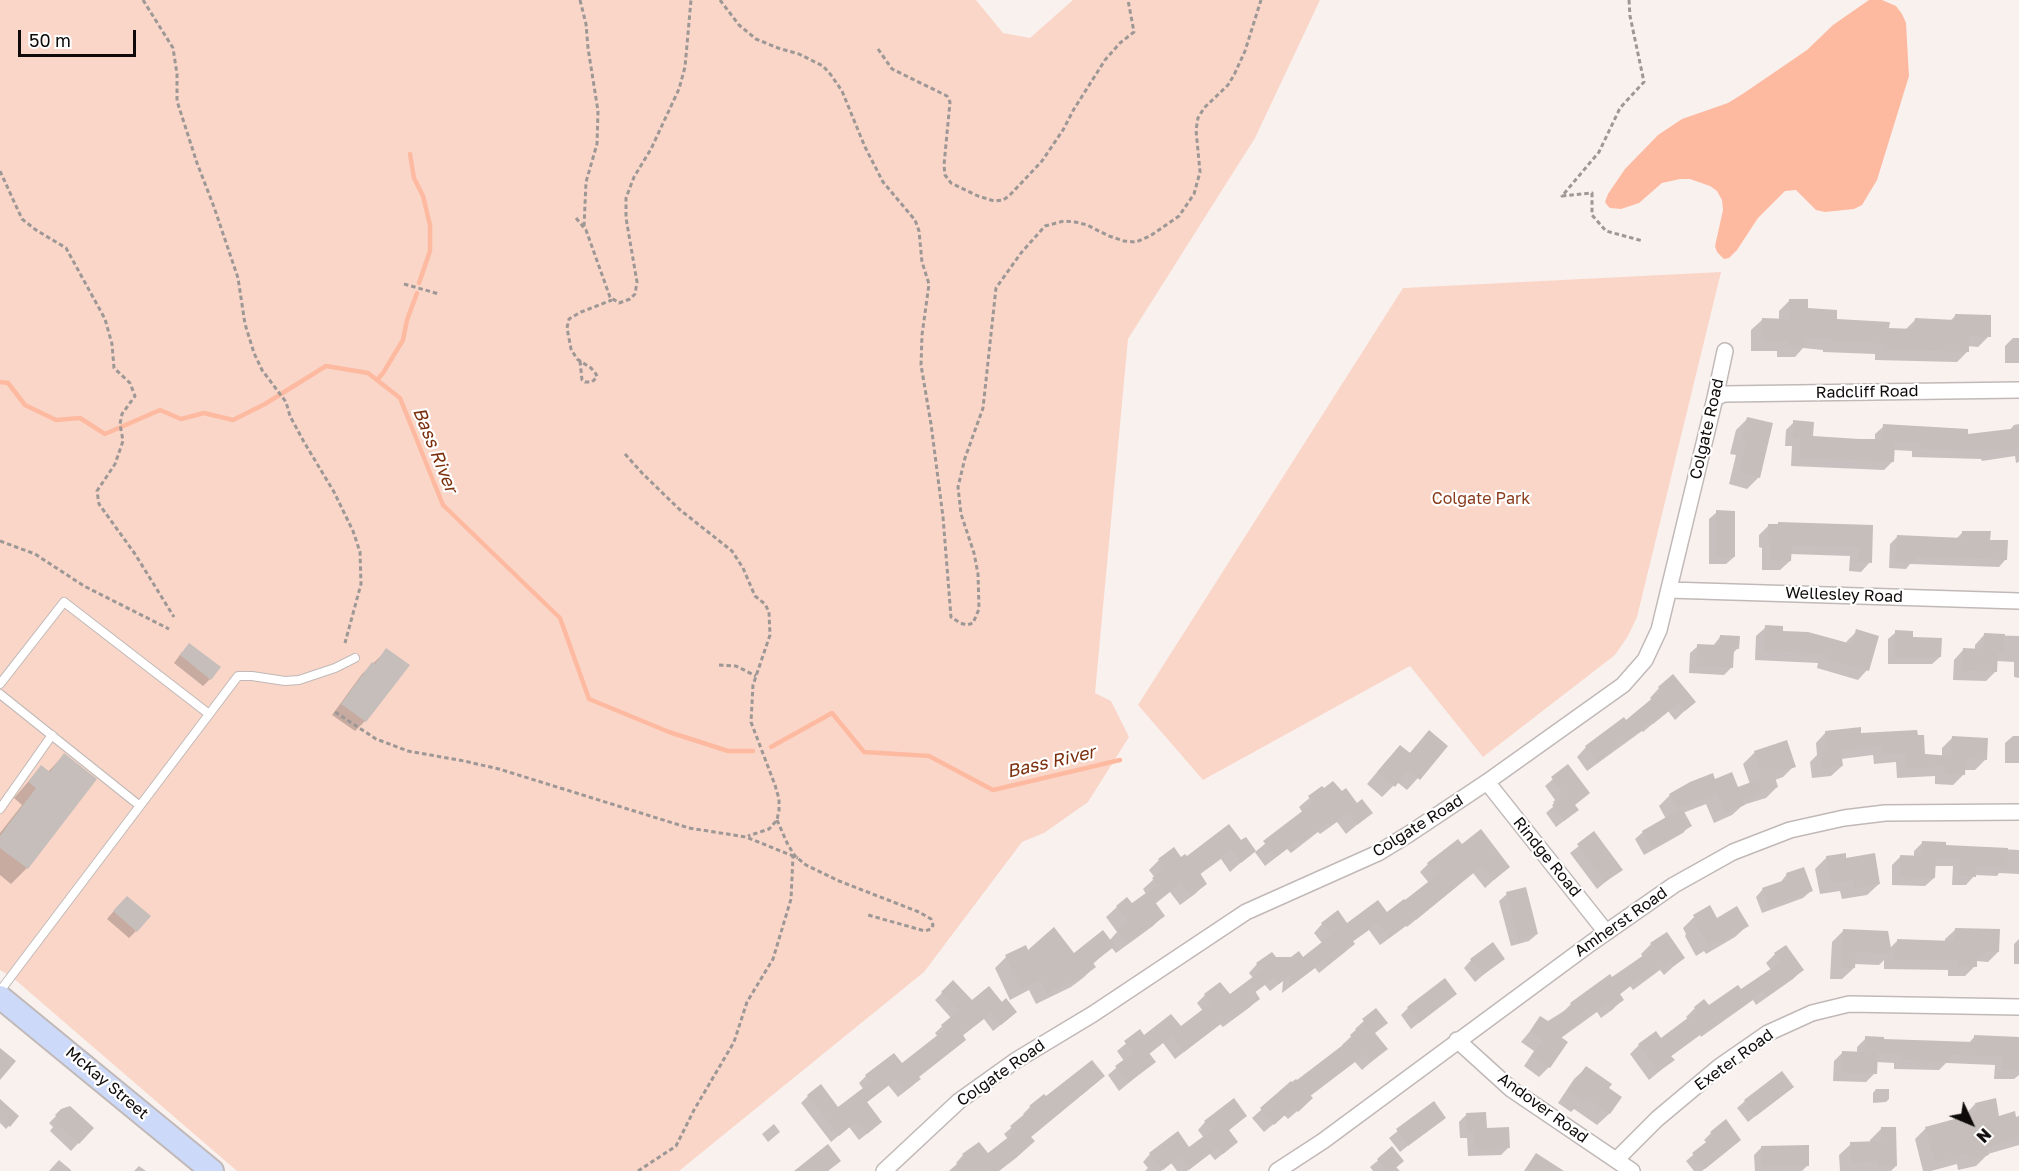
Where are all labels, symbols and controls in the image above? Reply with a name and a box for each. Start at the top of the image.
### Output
scale bar [21,18,140,56]
text: 50 m [29,29,71,51]
street label: Colgate Road [1686,377,1728,481]
street label: Radcliff Road [1815,382,1919,402]
water label: Bass River [408,404,462,496]
park label: Colgate Park [1432,489,1530,509]
street label: Wellesley Road [1785,583,1903,607]
water label: Bass River [1005,741,1097,783]
street label: Colgate Road [1369,791,1467,861]
street label: Rindge Road [1509,813,1585,901]
street label: Amherst Road [1571,883,1671,961]
street label: Exeter Road [1691,1025,1777,1095]
street label: Colgate Road [953,1036,1049,1110]
street label: McKay Street [62,1043,152,1123]
street label: Andover Road [1494,1069,1592,1147]
north arrow [1941,1093,2001,1153]
text: N [1973,1124,1995,1147]

